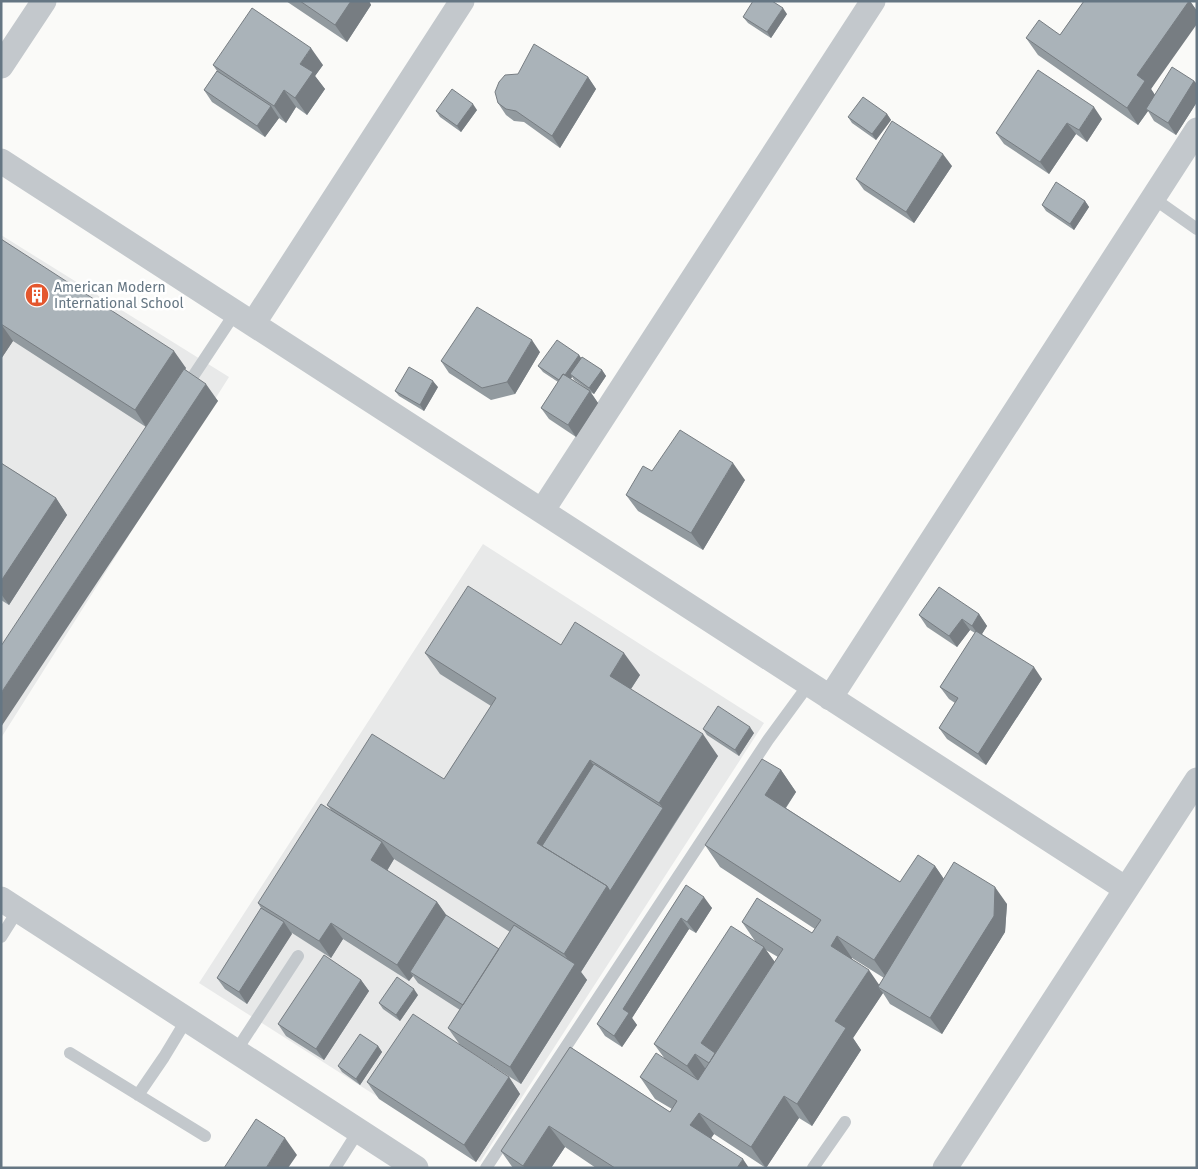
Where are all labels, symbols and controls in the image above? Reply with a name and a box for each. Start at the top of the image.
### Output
place label: American Modern International School [54,279,184,312]
building icon: American Modern International School [24,282,50,308]

